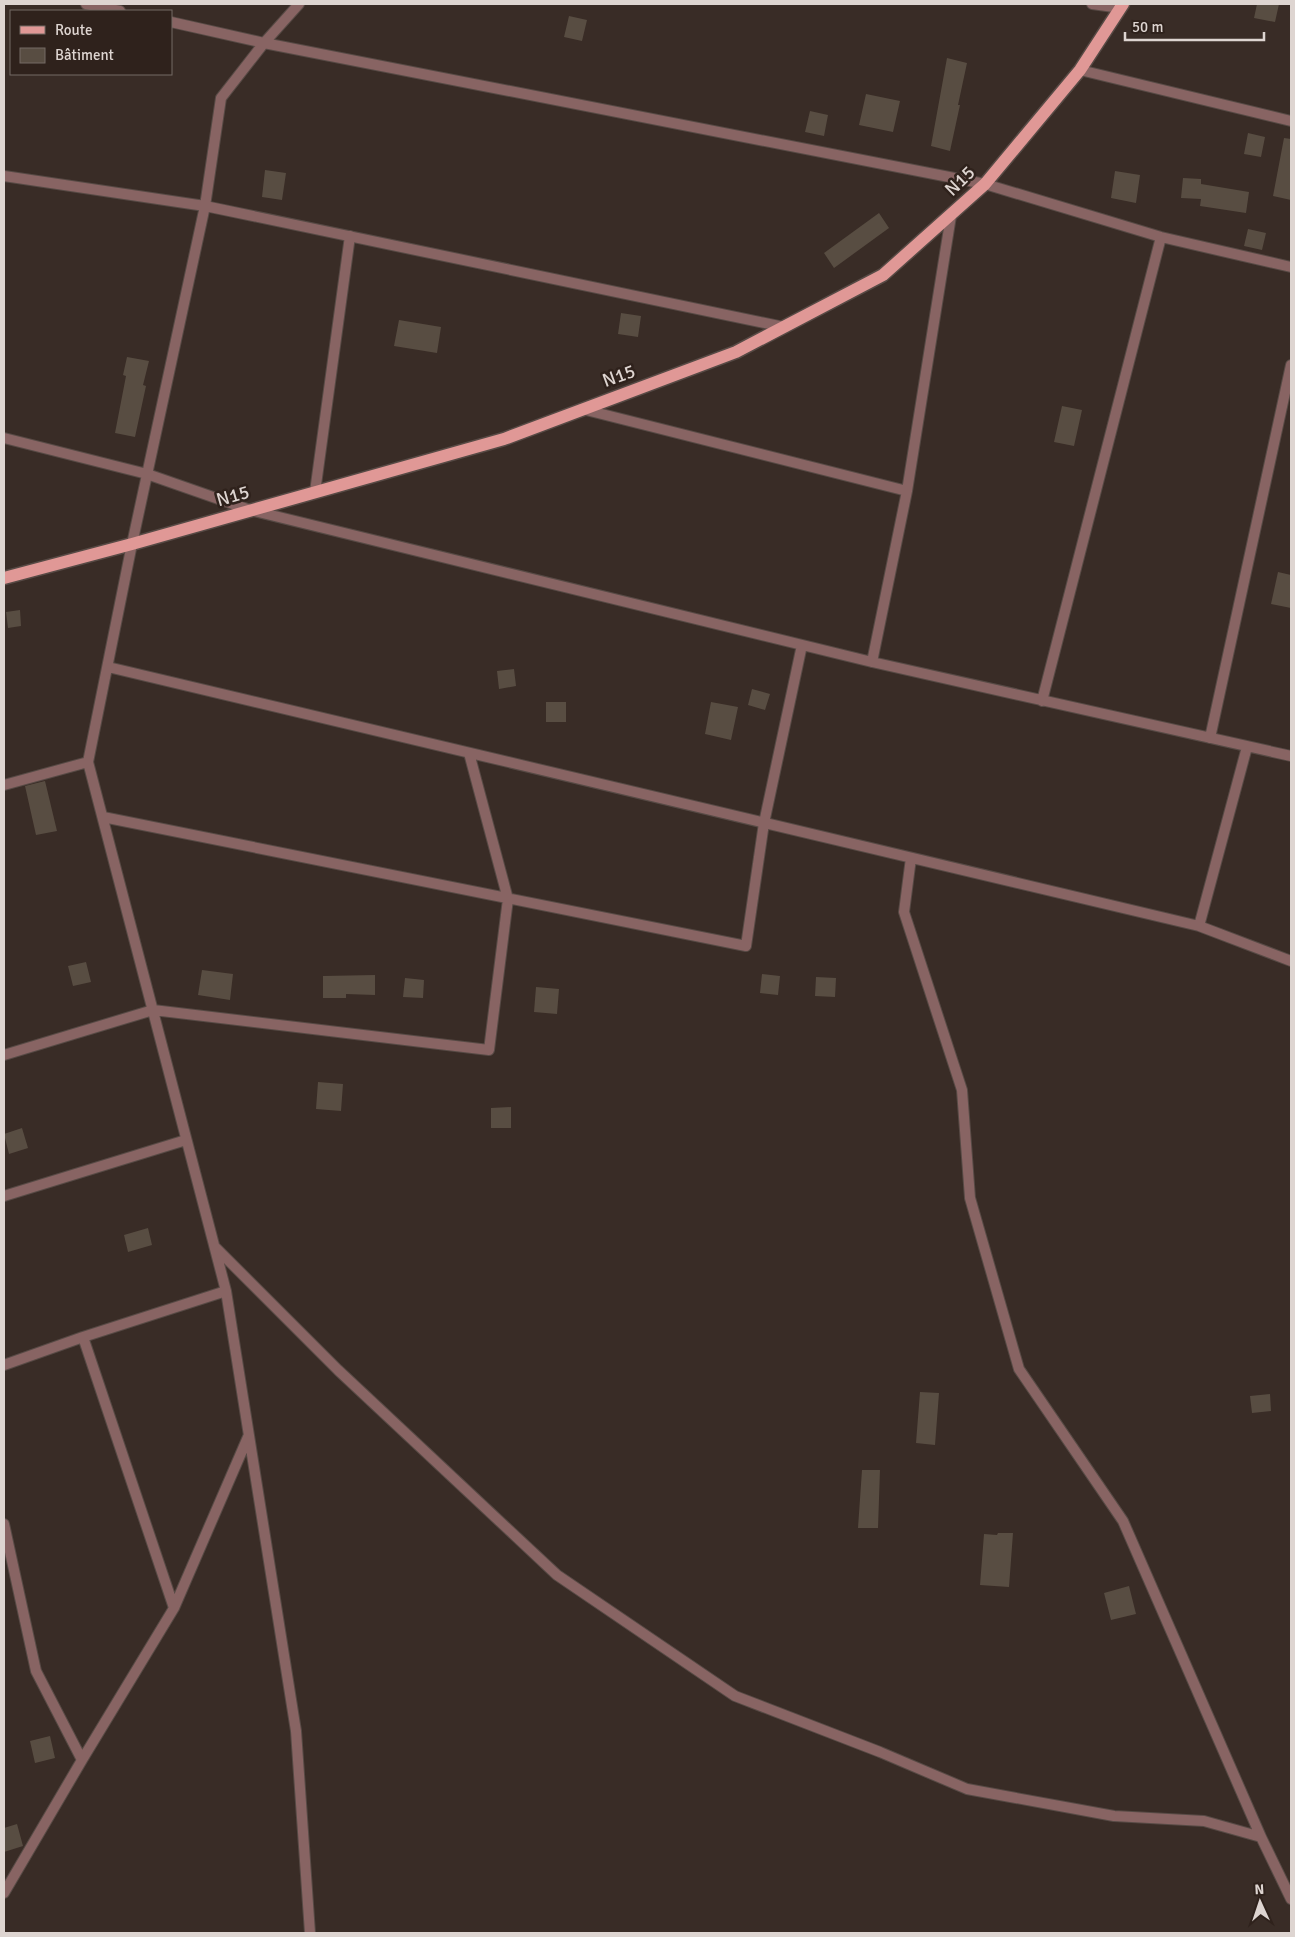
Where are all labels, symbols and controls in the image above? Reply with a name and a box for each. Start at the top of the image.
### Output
legend [10,10,172,75]
scale bar [1125,10,1264,42]
text: 50 m [1132,18,1163,36]
text: Route [55,21,92,39]
text: Bâtiment [55,46,114,64]
street label: N15 [940,161,980,201]
street label: N15 [599,359,639,393]
street label: N15 [214,480,252,512]
north arrow [1235,1877,1285,1927]
text: N [1254,1881,1265,1898]

